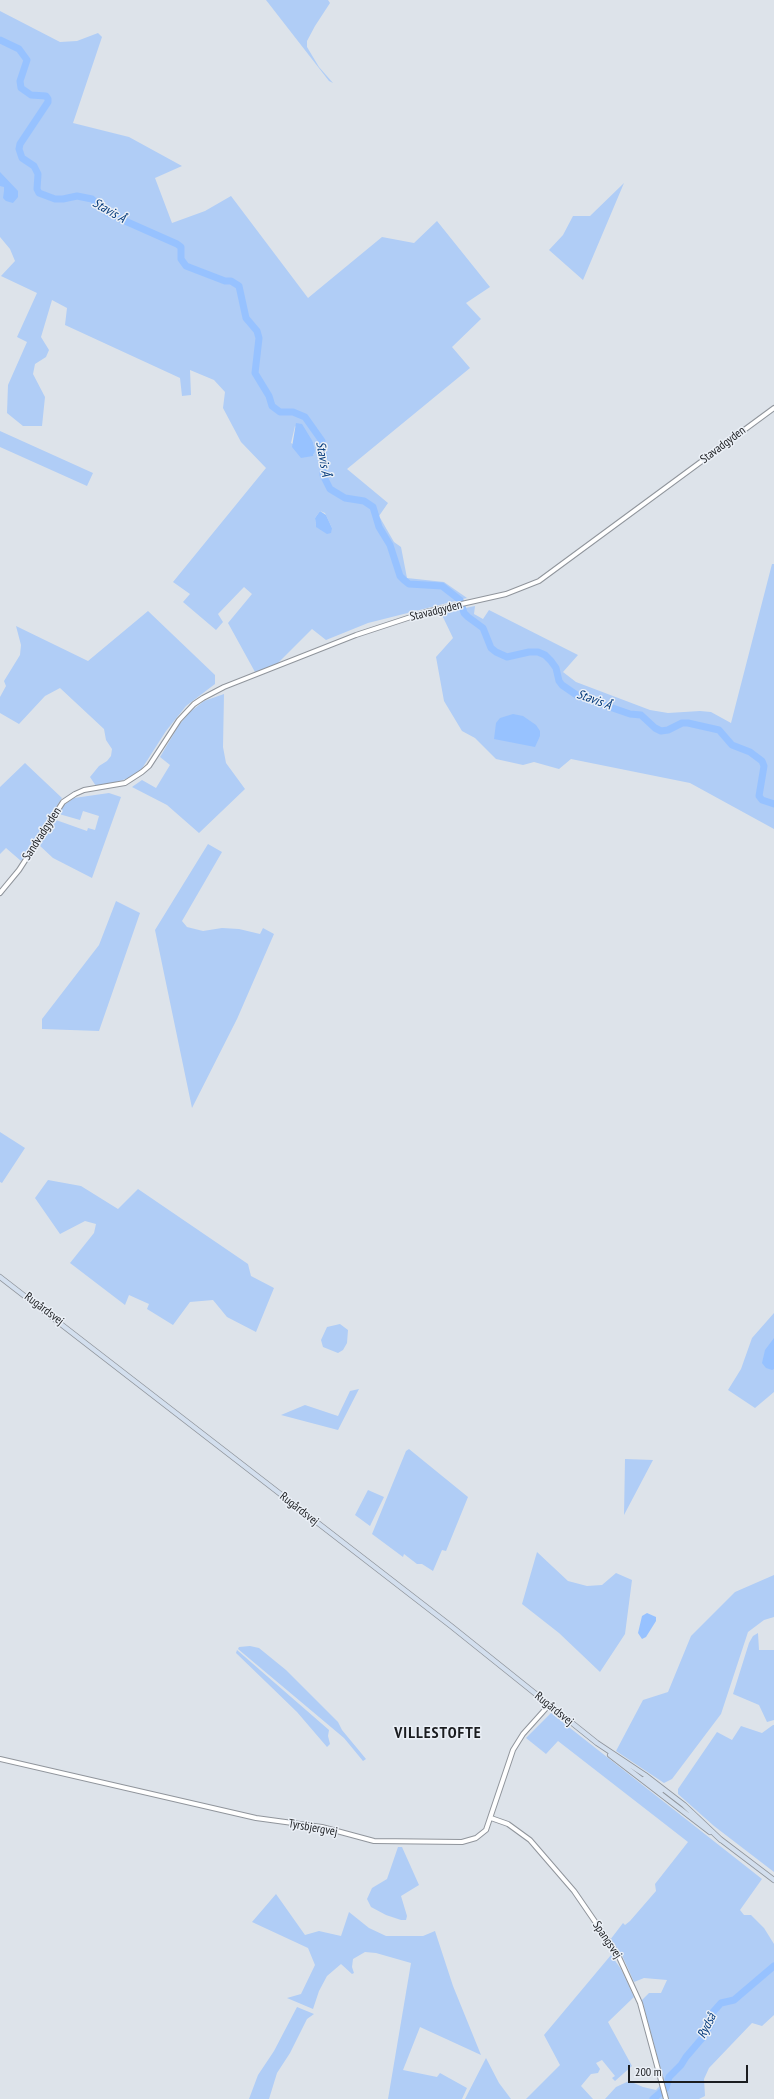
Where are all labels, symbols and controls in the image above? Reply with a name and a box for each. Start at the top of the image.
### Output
water label: Stavis Å [90,195,128,227]
street label: Stavadgyden [698,423,748,467]
water label: Stavis Å [312,440,334,478]
street label: Stavadgyden [409,598,463,624]
water label: Stavis Å [575,687,613,713]
street label: Sandvadgyden [20,805,64,863]
street label: Rugårdsvej [21,1290,67,1328]
street label: Rugårdsvej [277,1489,321,1529]
street label: Rugårdsvej [532,1689,576,1729]
district label: VILLESTOFTE [394,1723,482,1743]
street label: Tyrsbjergvej [287,1817,339,1839]
street label: Spangsvej [589,1919,625,1961]
water label: Rydså [694,2011,720,2041]
scale bar [630,2057,750,2083]
text: 200 m [635,2064,662,2079]

